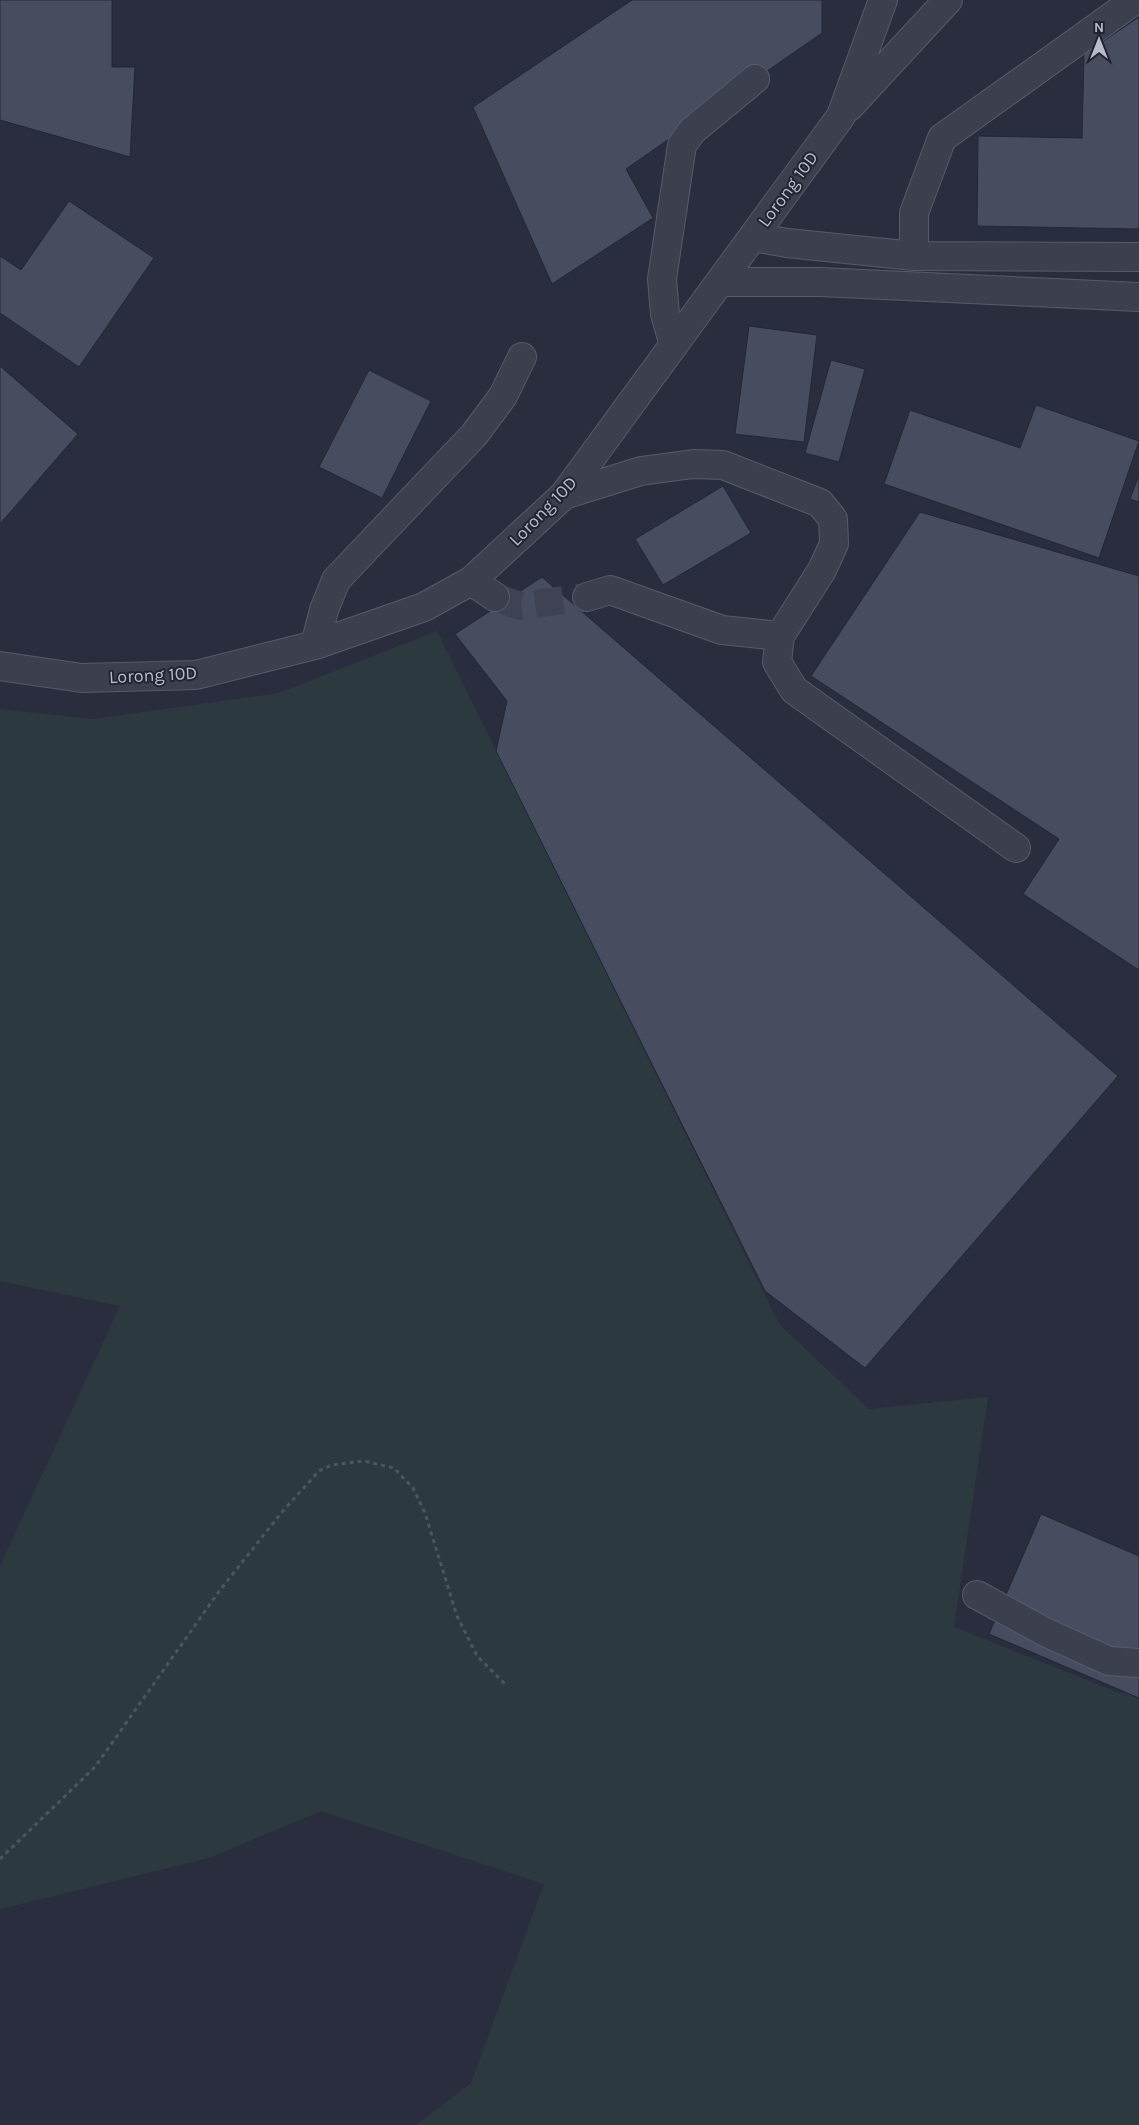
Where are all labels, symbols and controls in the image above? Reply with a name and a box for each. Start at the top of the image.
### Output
north arrow [1074,15,1124,65]
text: N [1094,19,1104,36]
street label: Lorong 10D [753,147,823,231]
street label: Lorong 10D [504,472,582,550]
street label: Lorong 10D [108,662,198,688]

